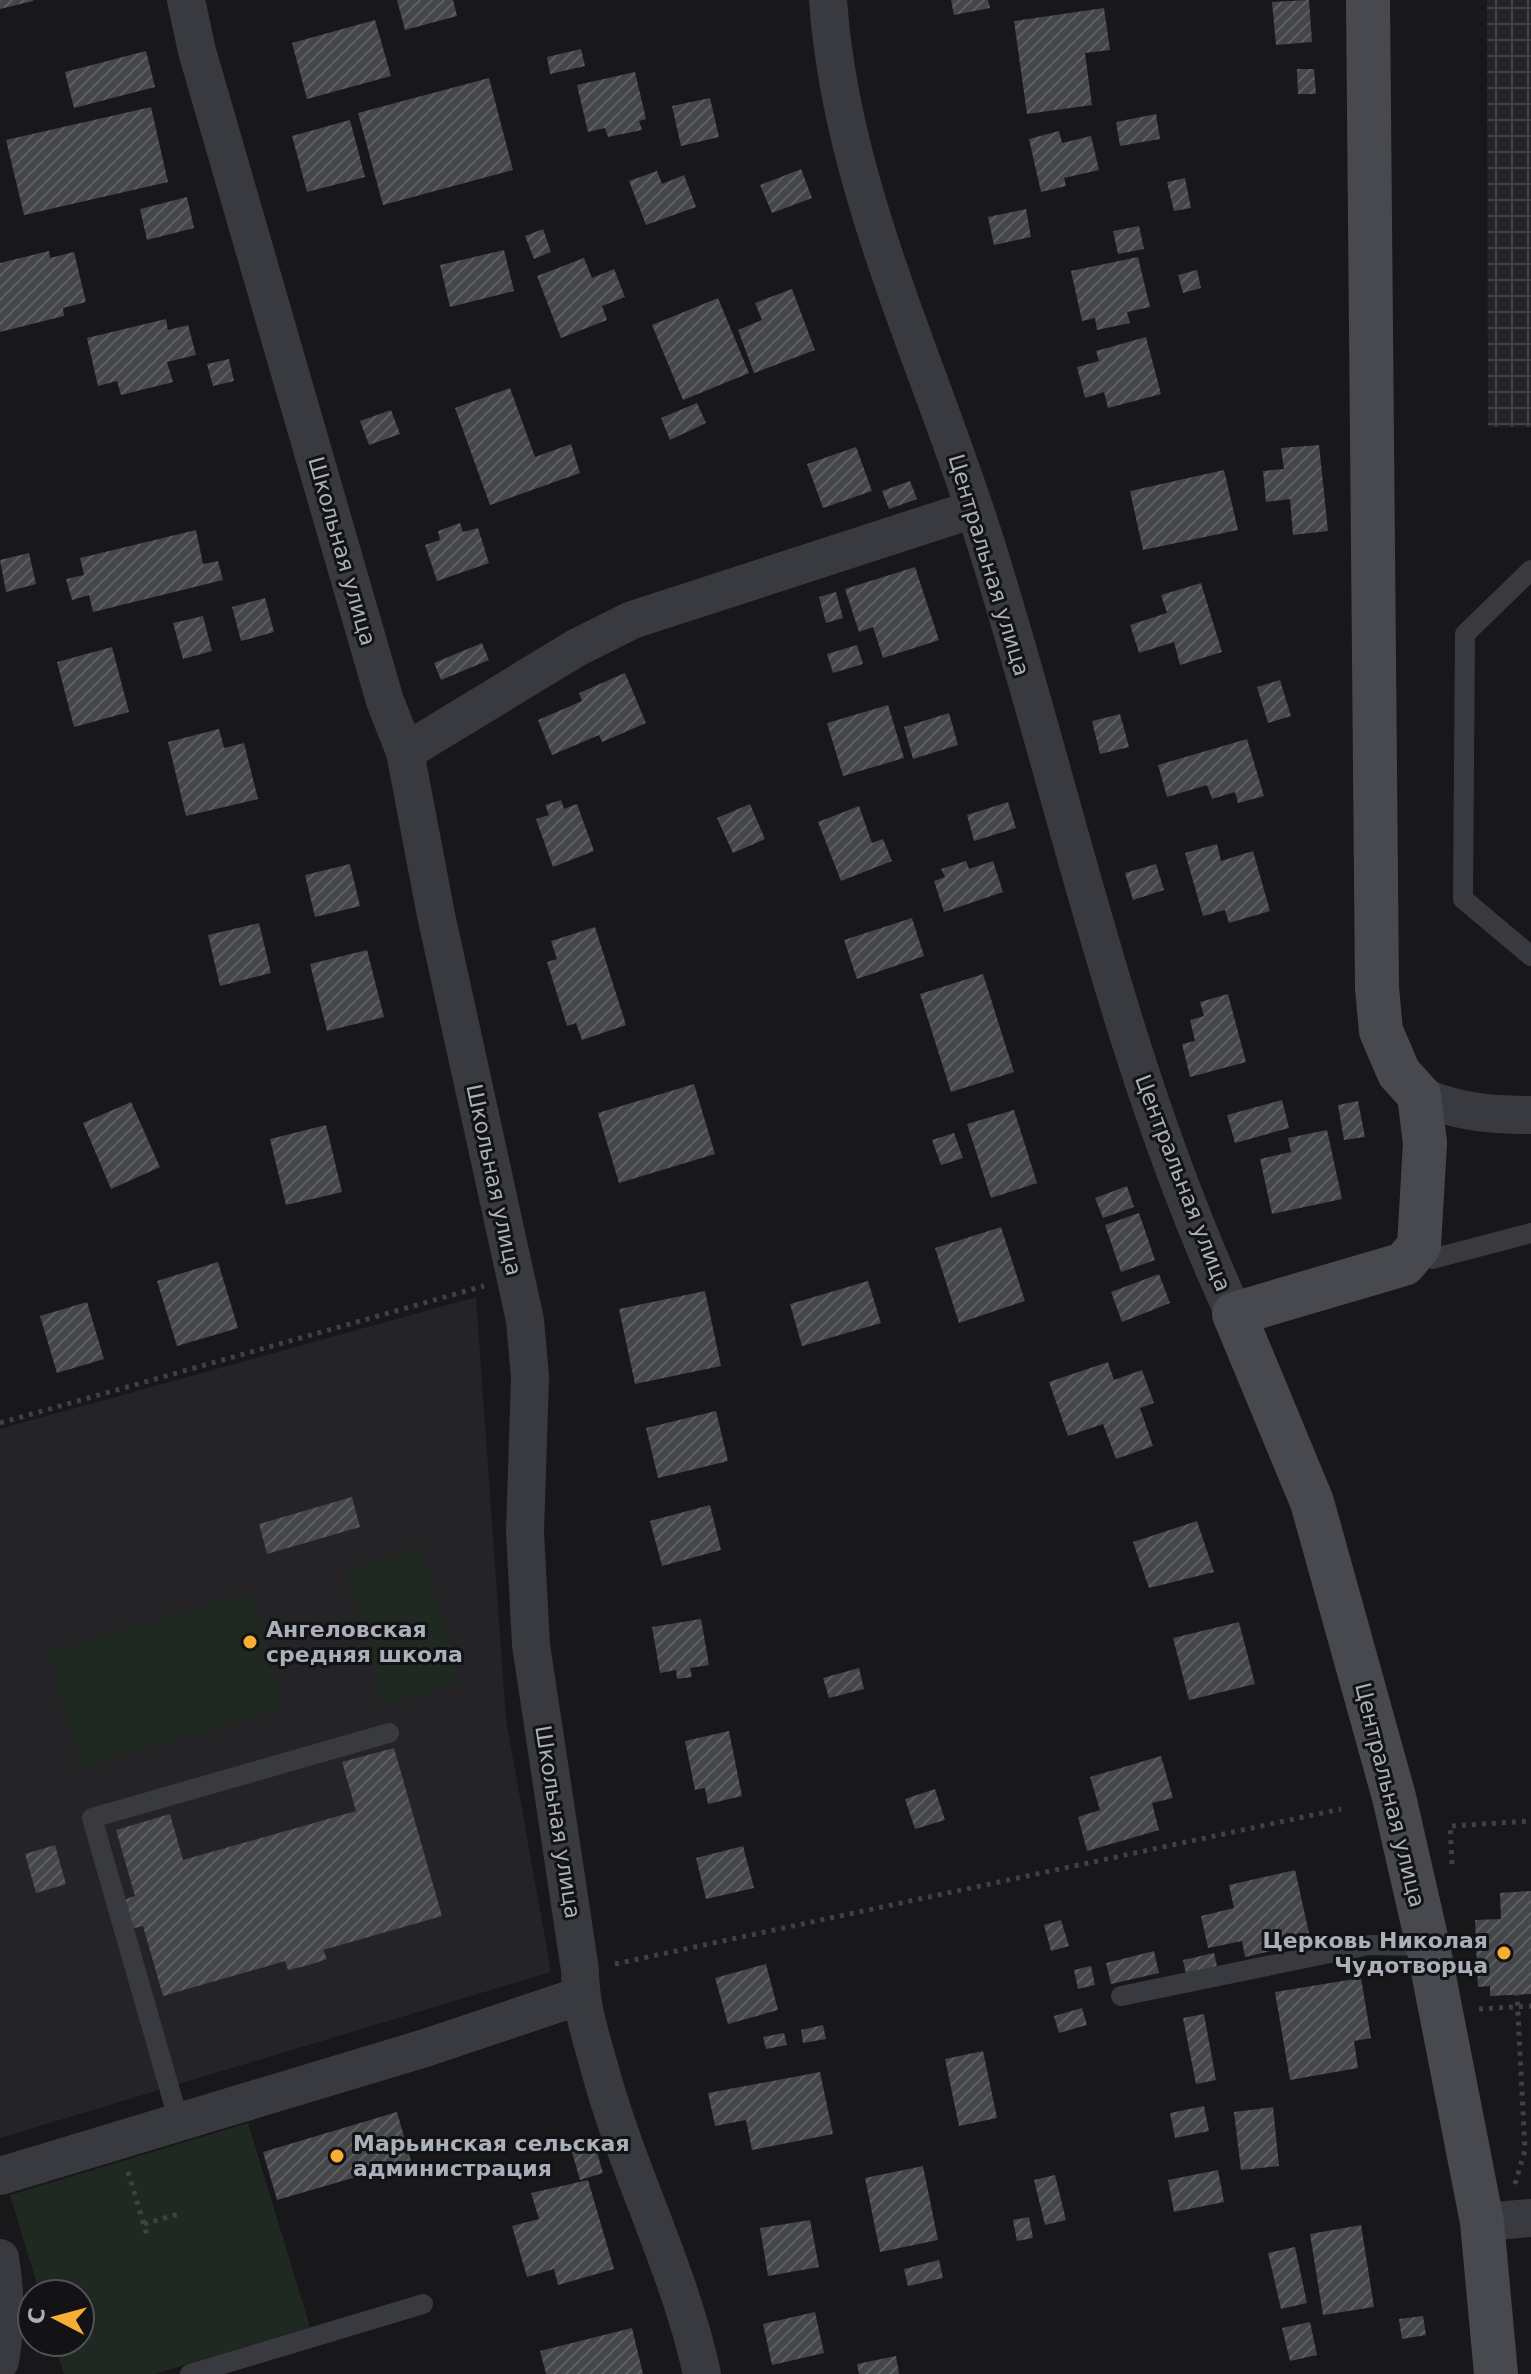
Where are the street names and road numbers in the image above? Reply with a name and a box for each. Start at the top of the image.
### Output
street label: Центральная улица [943,451,1035,679]
street label: Школьная улица [303,454,381,648]
street label: Центральная улица [1130,1071,1236,1295]
street label: Школьная улица [461,1082,527,1278]
street label: Центральная улица [1350,1680,1430,1910]
street label: Школьная улица [530,1724,586,1920]

